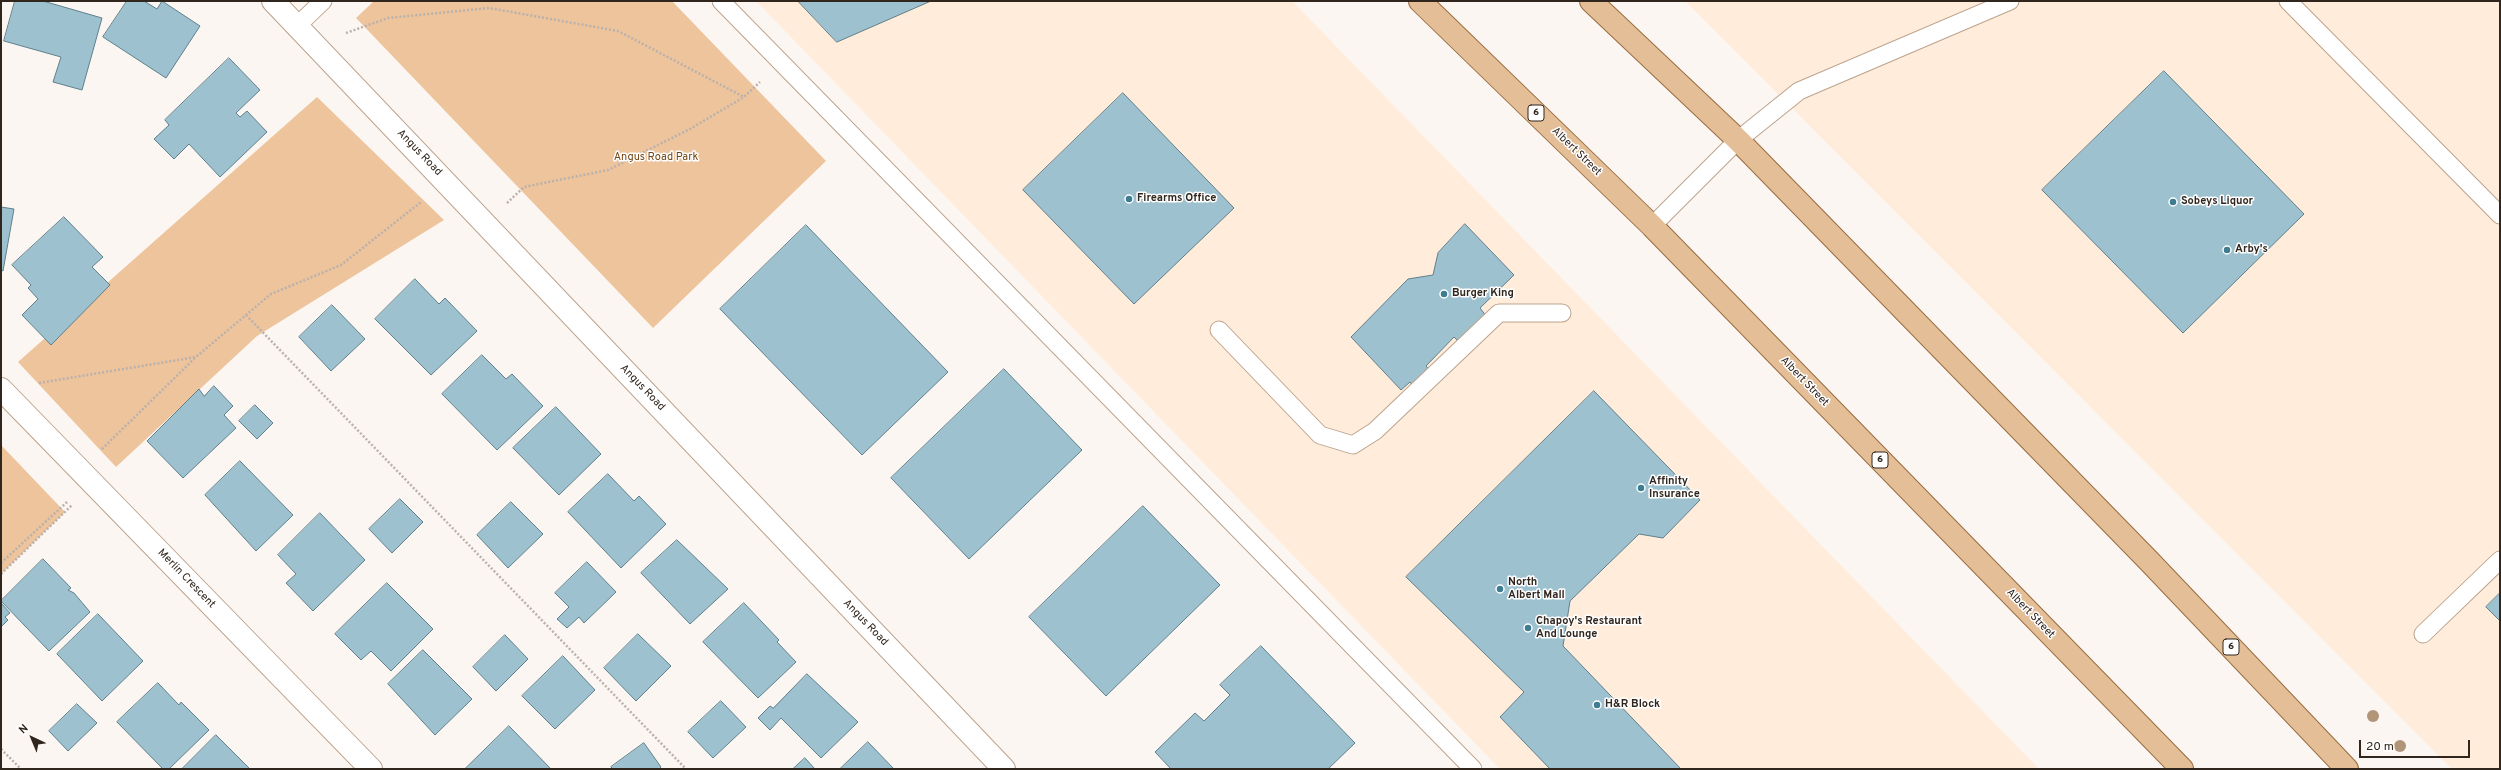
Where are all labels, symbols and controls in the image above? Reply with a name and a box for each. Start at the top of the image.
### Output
road number: 6 [1528,105,1544,121]
street label: Albert Street [1548,125,1604,179]
street label: Angus Road [394,127,444,179]
park label: Angus Road Park [614,151,698,165]
place label: Firearms Office [1137,192,1216,206]
marker: Firearms Office [1124,194,1134,204]
place label: Sobeys Liquor [2181,195,2253,209]
marker: Sobeys Liquor [2168,197,2178,207]
place label: Arby's [2235,243,2268,257]
marker: Arby's [2222,245,2232,255]
place label: Burger King [1452,287,1514,301]
marker: Burger King [1439,289,1449,299]
street label: Albert Street [1777,354,1831,410]
street label: Angus Road [617,362,667,414]
road number: 6 [1872,452,1888,468]
place label: Affinity Insurance [1649,475,1700,501]
marker: Affinity Insurance [1636,483,1646,493]
street label: Merlin Crescent [154,547,218,611]
place label: North Albert Mall [1508,576,1565,602]
marker: North Albert Mall [1495,584,1505,594]
street label: Albert Street [2003,586,2057,642]
street label: Angus Road [840,597,890,649]
place label: Chapoy's Restaurant And Lounge [1536,615,1642,641]
marker: Chapoy's Restaurant And Lounge [1523,623,1533,633]
road number: 6 [2223,639,2239,655]
place label: H&R Block [1605,698,1660,712]
marker: H&R Block [1592,700,1602,710]
north arrow [12,718,52,758]
text: N [16,722,31,737]
scale bar [2361,732,2472,758]
text: 20 m [2366,739,2394,755]

